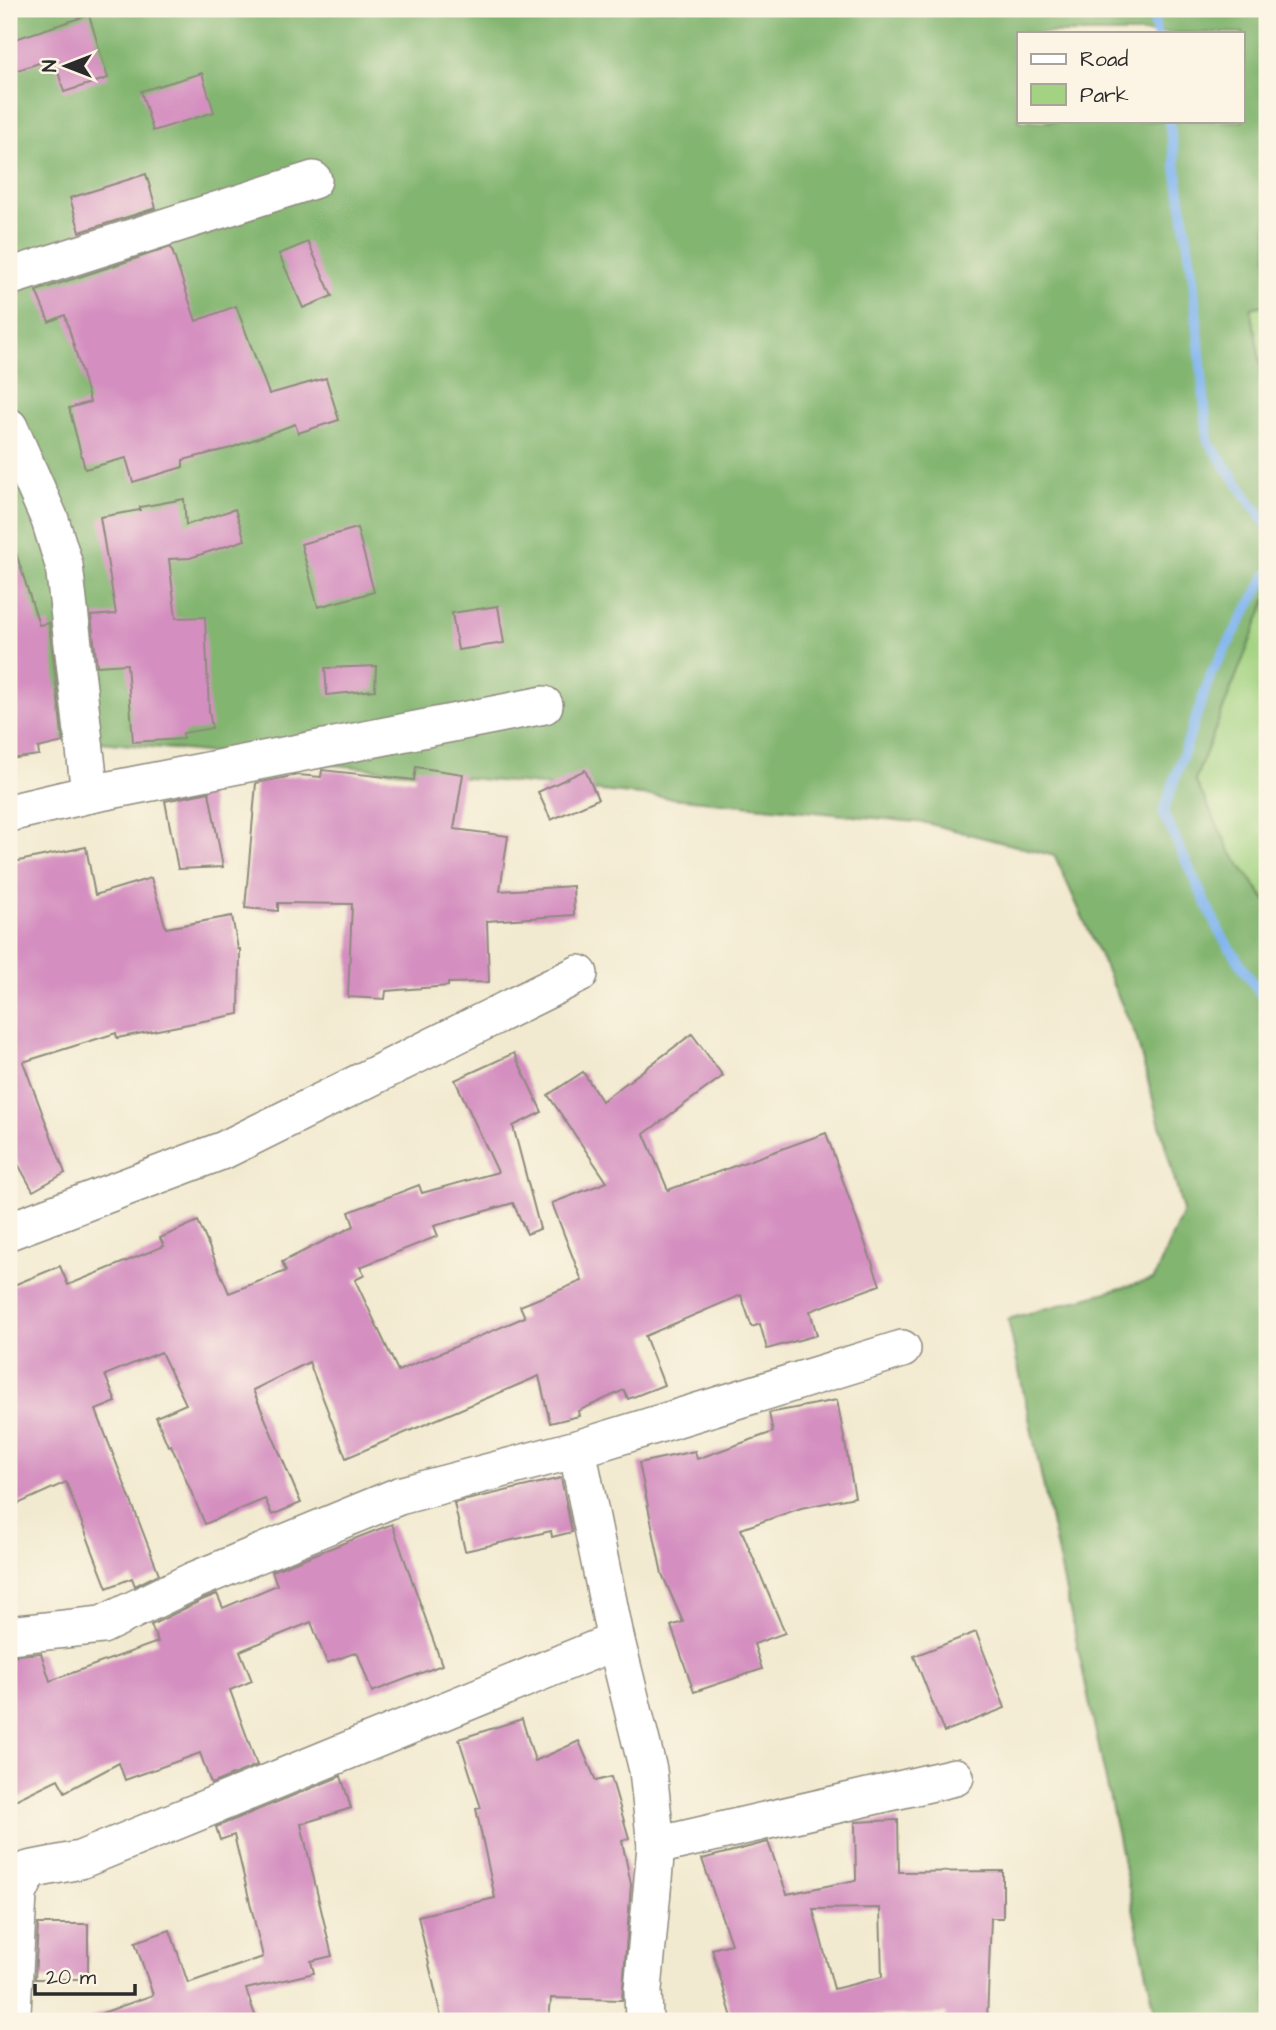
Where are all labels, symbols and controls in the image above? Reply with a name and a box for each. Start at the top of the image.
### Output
north arrow [32,32,102,102]
legend [1017,32,1244,122]
text: Road [1080,45,1128,74]
text: N [37,60,64,72]
text: Park [1080,81,1129,110]
scale bar [35,1953,135,1997]
text: 20 m [46,1963,97,1992]

